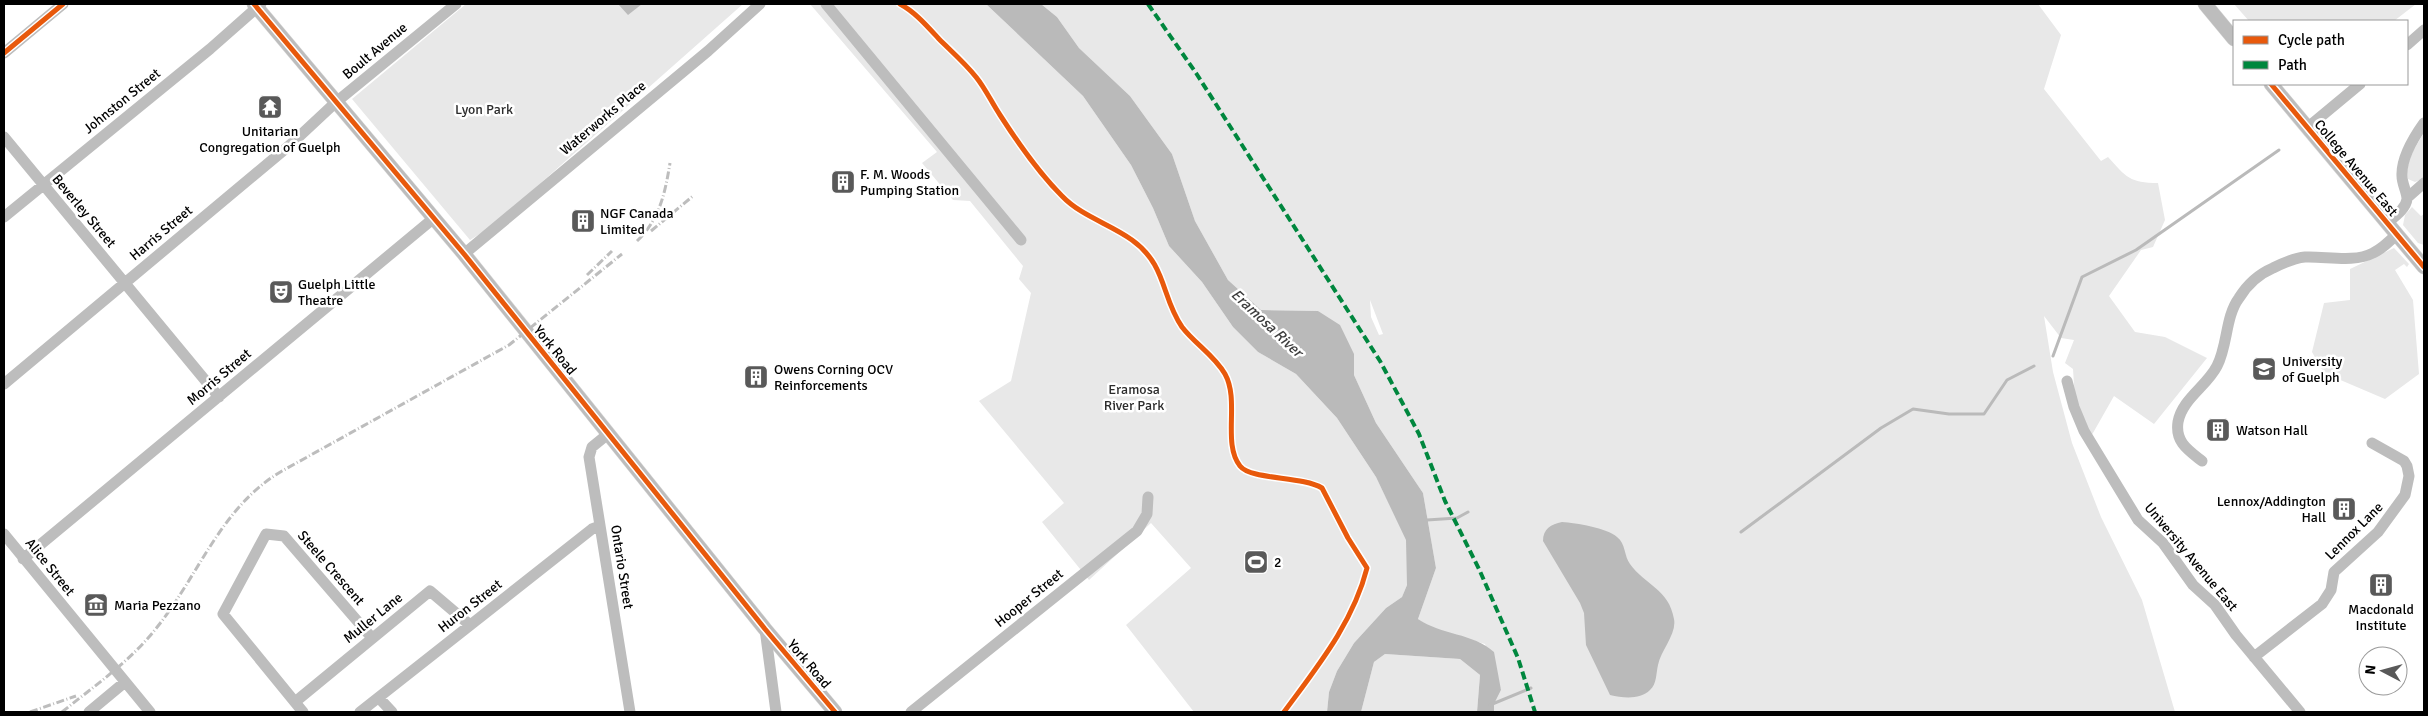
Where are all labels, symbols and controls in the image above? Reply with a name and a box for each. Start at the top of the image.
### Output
street label: Boult Avenue [339,19,411,83]
legend [2233,20,2408,85]
text: Cycle path [2278,31,2345,49]
text: Path [2278,56,2307,74]
street label: Johnston Street [80,65,164,137]
street label: Waterworks Place [557,77,649,159]
temple icon: Unitarian Congregation of Guelph [257,94,283,120]
park label: Lyon Park [455,101,513,118]
street label: College Avenue East [2311,116,2401,220]
place label: Unitarian Congregation of Guelph [199,123,341,156]
place label: F. M. Woods Pumping Station [860,166,959,199]
building icon: F. M. Woods Pumping Station [830,169,856,195]
street label: Beverley Street [48,171,120,251]
street label: Harris Street [126,202,196,264]
place label: NGF Canada Limited [600,205,674,238]
building icon: NGF Canada Limited [570,208,596,234]
place label: Guelph Little Theatre [298,276,375,309]
theatre icon: Guelph Little Theatre [268,279,294,305]
water label: Eramosa River [1227,285,1308,362]
street label: York Road [530,322,580,378]
street label: Morris Street [183,345,255,409]
place label: University of Guelph [2282,353,2343,386]
school or university icon: University of Guelph [2251,356,2277,382]
place label: Owens Corning OCV Reinforcements [774,361,893,394]
building icon: Owens Corning OCV Reinforcements [743,364,769,390]
park label: Eramosa River Park [1104,381,1164,414]
building icon: Watson Hall [2205,417,2231,443]
place label: Watson Hall [2236,422,2308,439]
place label: Lennox/Addington Hall [2217,493,2326,526]
building icon: Lennox/Addington Hall [2331,496,2357,522]
street label: University Avenue East [2141,499,2241,615]
street label: Lennox Lane [2322,499,2386,563]
street label: Ontario Street [607,524,637,610]
street label: Steele Crescent [294,527,368,609]
street label: Alice Street [22,535,78,599]
sports icon: 2 [1243,549,1269,575]
place label: 2 [1274,554,1282,571]
street label: Hooper Street [991,565,1067,631]
building icon: Macdonald Institute [2368,572,2394,598]
street label: Huron Street [435,576,505,636]
street label: Muller Lane [340,589,406,647]
museum icon: Maria Pezzano [83,592,109,618]
place label: Maria Pezzano [114,597,201,614]
place label: Macdonald Institute [2348,601,2414,634]
street label: York Road [784,636,834,692]
north arrow [2358,646,2408,696]
text: N [2362,664,2380,675]

